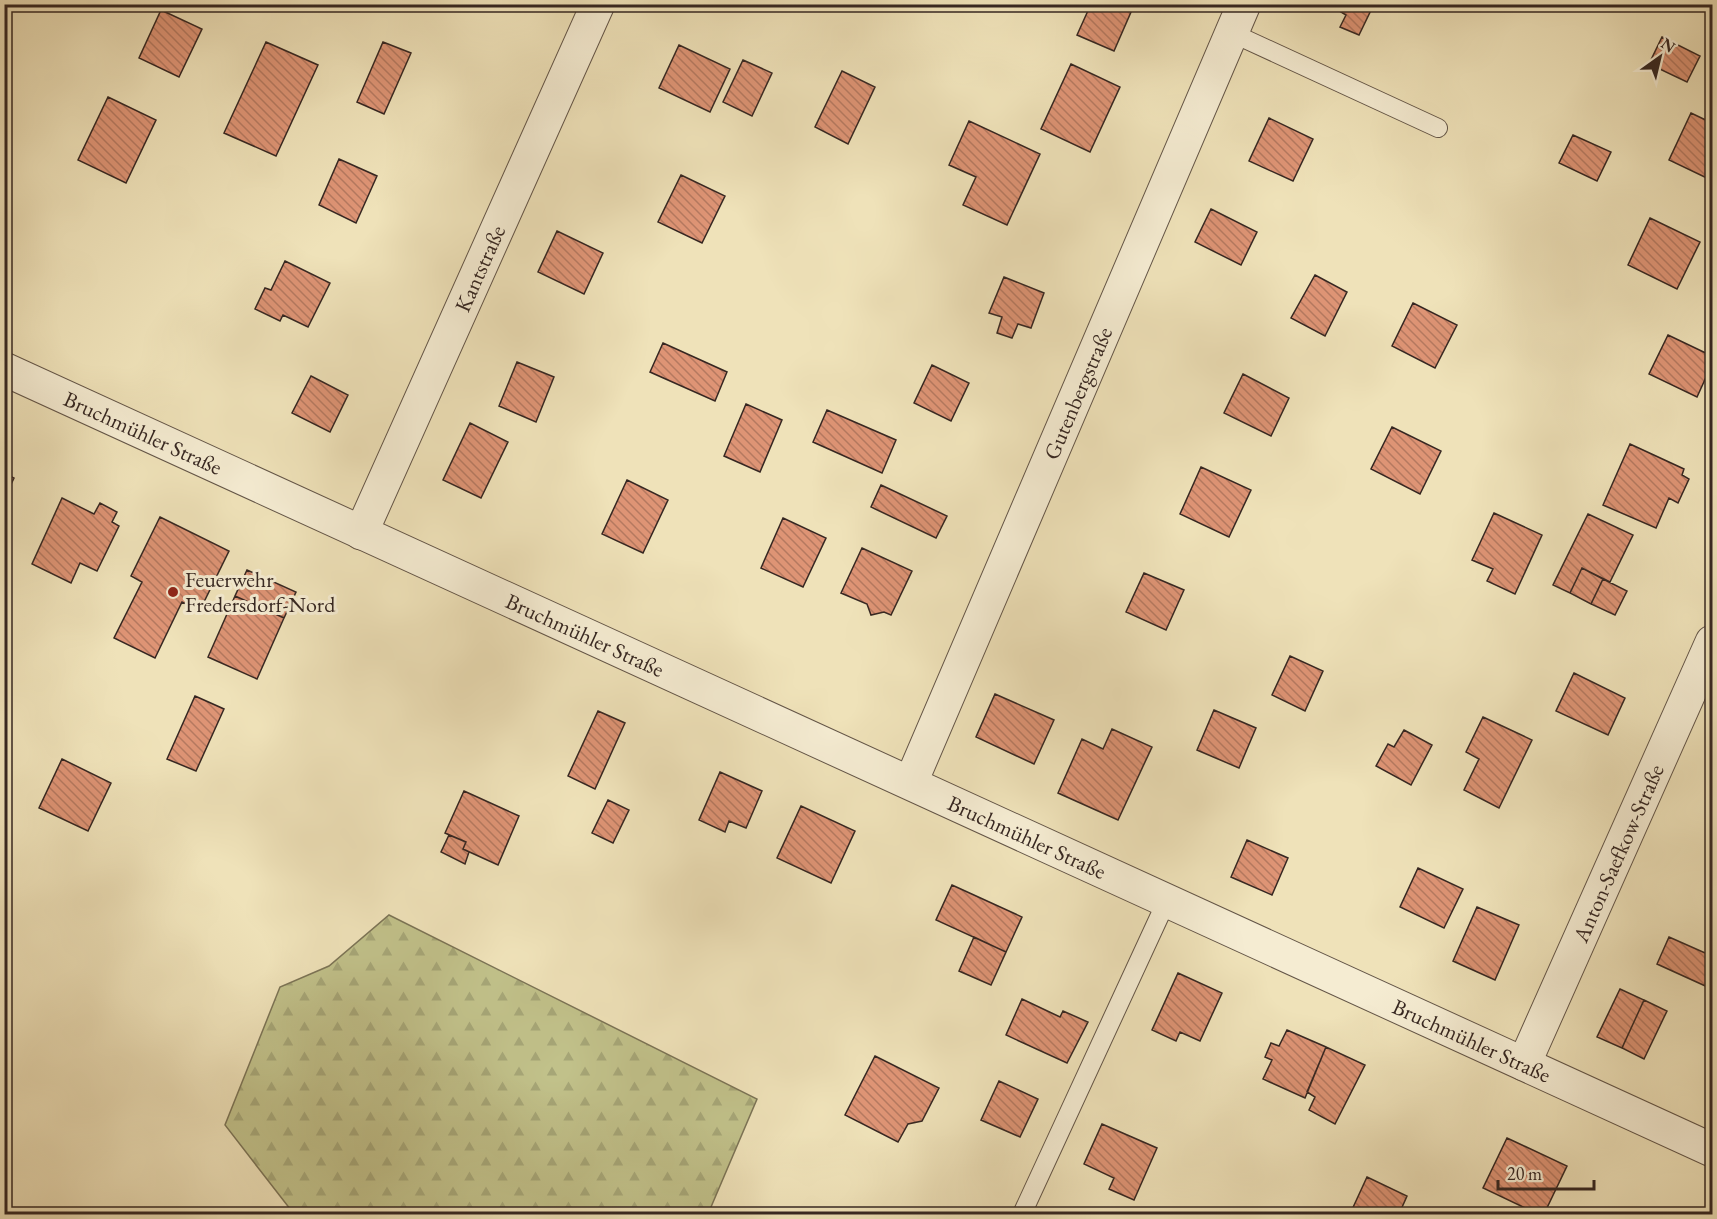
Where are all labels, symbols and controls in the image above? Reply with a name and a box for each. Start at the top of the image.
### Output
north arrow [1630,27,1690,87]
text: N [1657,33,1679,57]
street label: Kantstraße [448,220,512,317]
street label: Gutenbergstraße [1037,322,1119,464]
street label: Bruchmühler Straße [59,384,227,482]
place label: Feuerwehr Fredersdorf-Nord [185,565,336,619]
marker: Feuerwehr Fredersdorf-Nord [166,585,180,599]
street label: Bruchmühler Straße [501,586,669,684]
street label: Anton-Saefkow-Straße [1566,759,1671,948]
street label: Bruchmühler Straße [943,789,1111,886]
street label: Bruchmühler Straße [1388,992,1556,1090]
scale bar [1498,1153,1594,1191]
text: 20 m [1507,1162,1542,1185]

